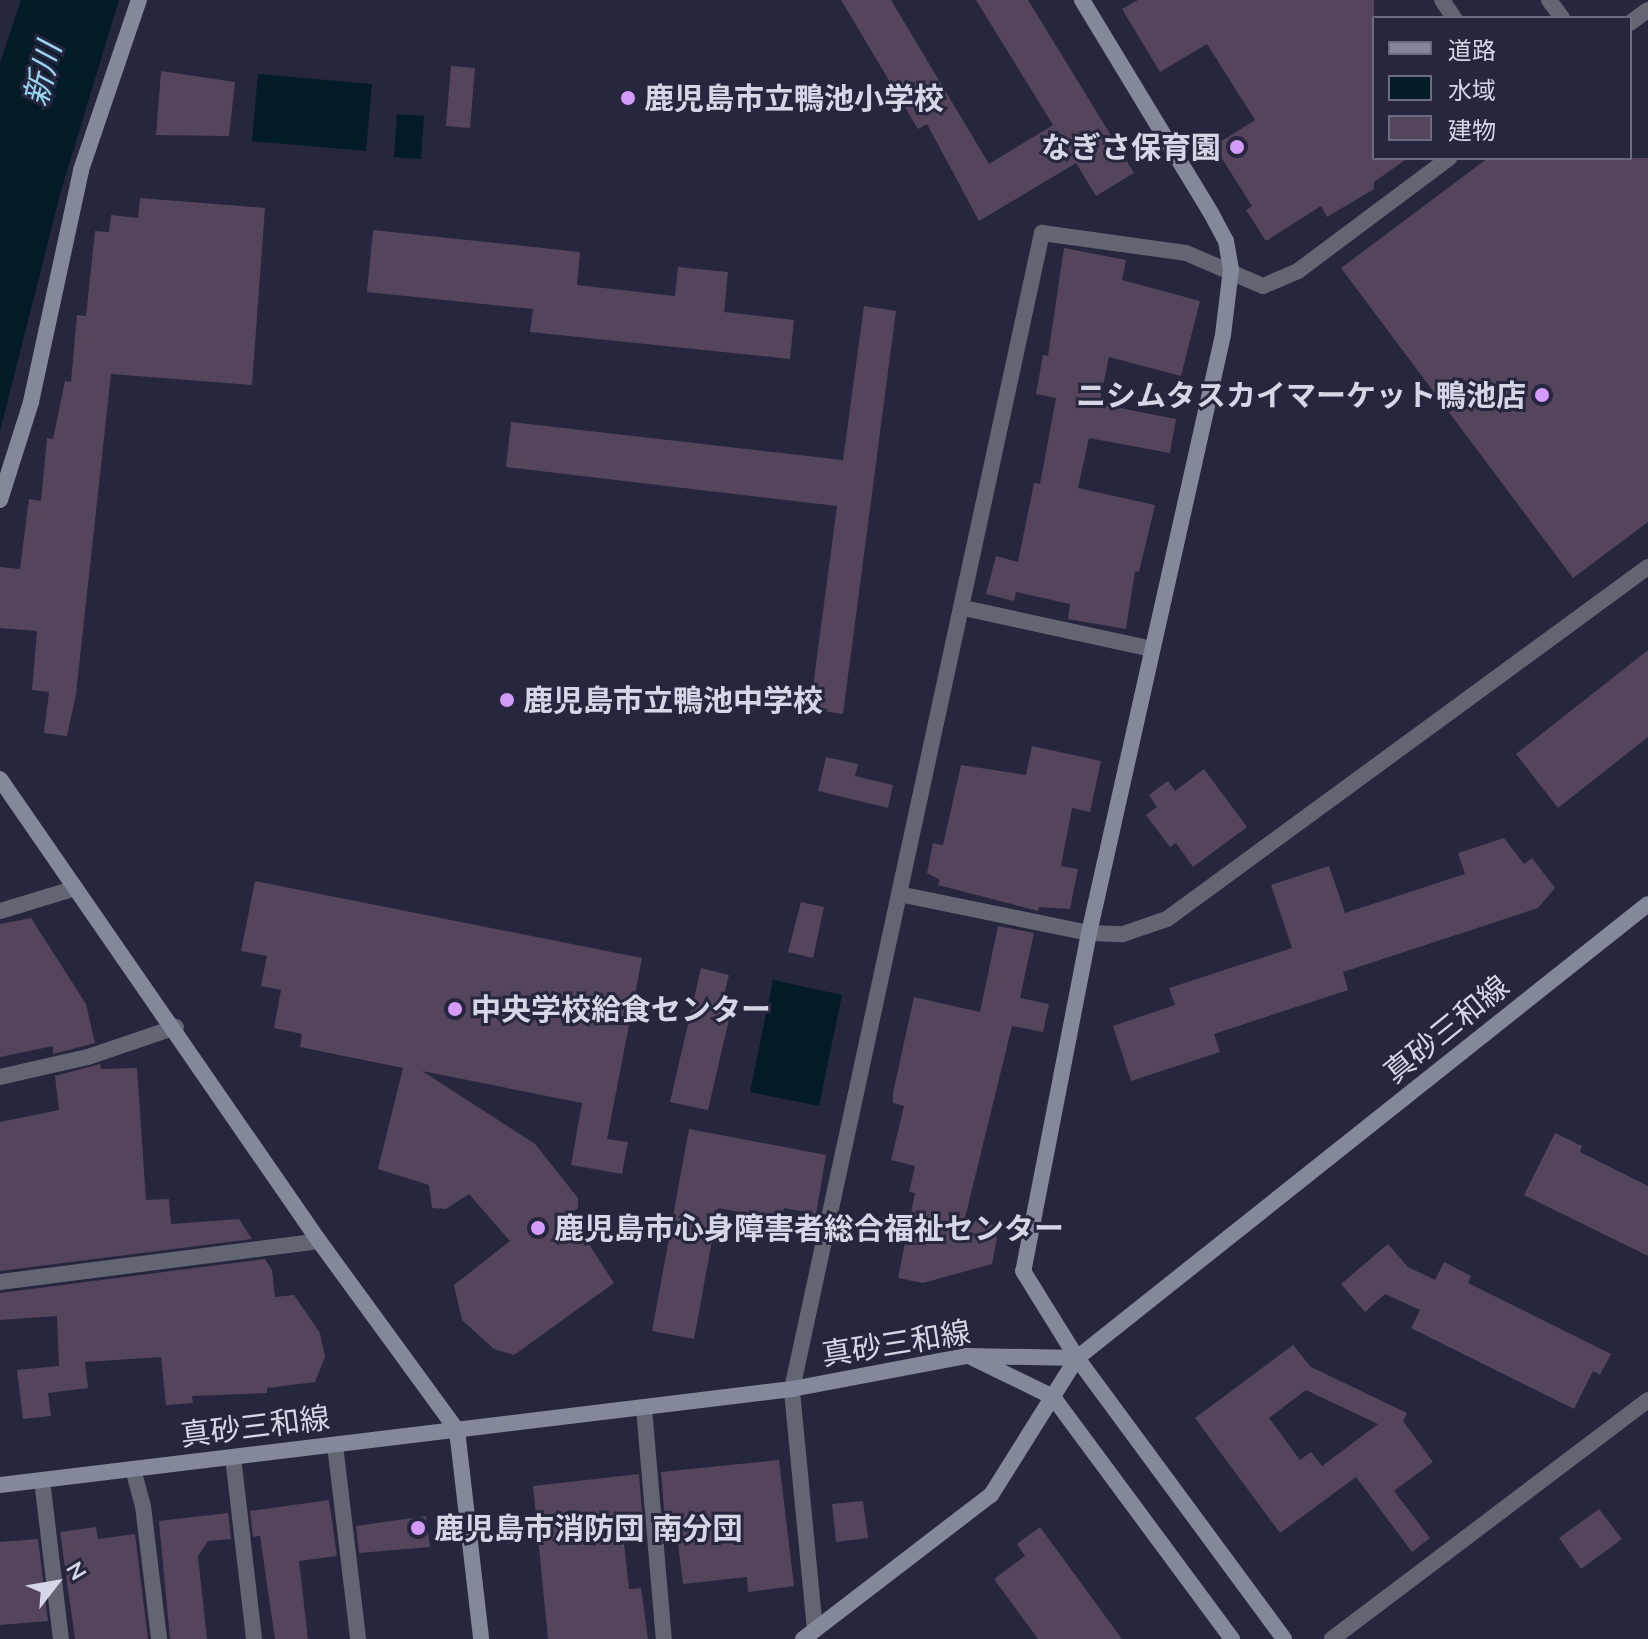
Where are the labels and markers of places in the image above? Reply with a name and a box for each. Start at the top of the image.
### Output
place label: 鹿児島市立鴨池小学校 [644,80,944,116]
marker: 鹿児島市立鴨池小学校 [619,89,637,107]
place label: なぎさ保育園 [1041,129,1221,165]
marker: なぎさ保育園 [1228,138,1246,156]
place label: ニシムタスカイマーケット鴨池店 [1076,377,1526,413]
marker: ニシムタスカイマーケット鴨池店 [1533,386,1551,404]
place label: 鹿児島市立鴨池中学校 [523,682,823,718]
marker: 鹿児島市立鴨池中学校 [498,691,516,709]
place label: 中央学校給食センター [471,991,771,1027]
marker: 中央学校給食センター [446,1000,464,1018]
place label: 鹿児島市心身障害者総合福祉センター [554,1210,1064,1246]
marker: 鹿児島市心身障害者総合福祉センター [529,1219,547,1237]
place label: 鹿児島市消防団 南分団 [434,1510,742,1546]
marker: 鹿児島市消防団 南分団 [409,1519,427,1537]

